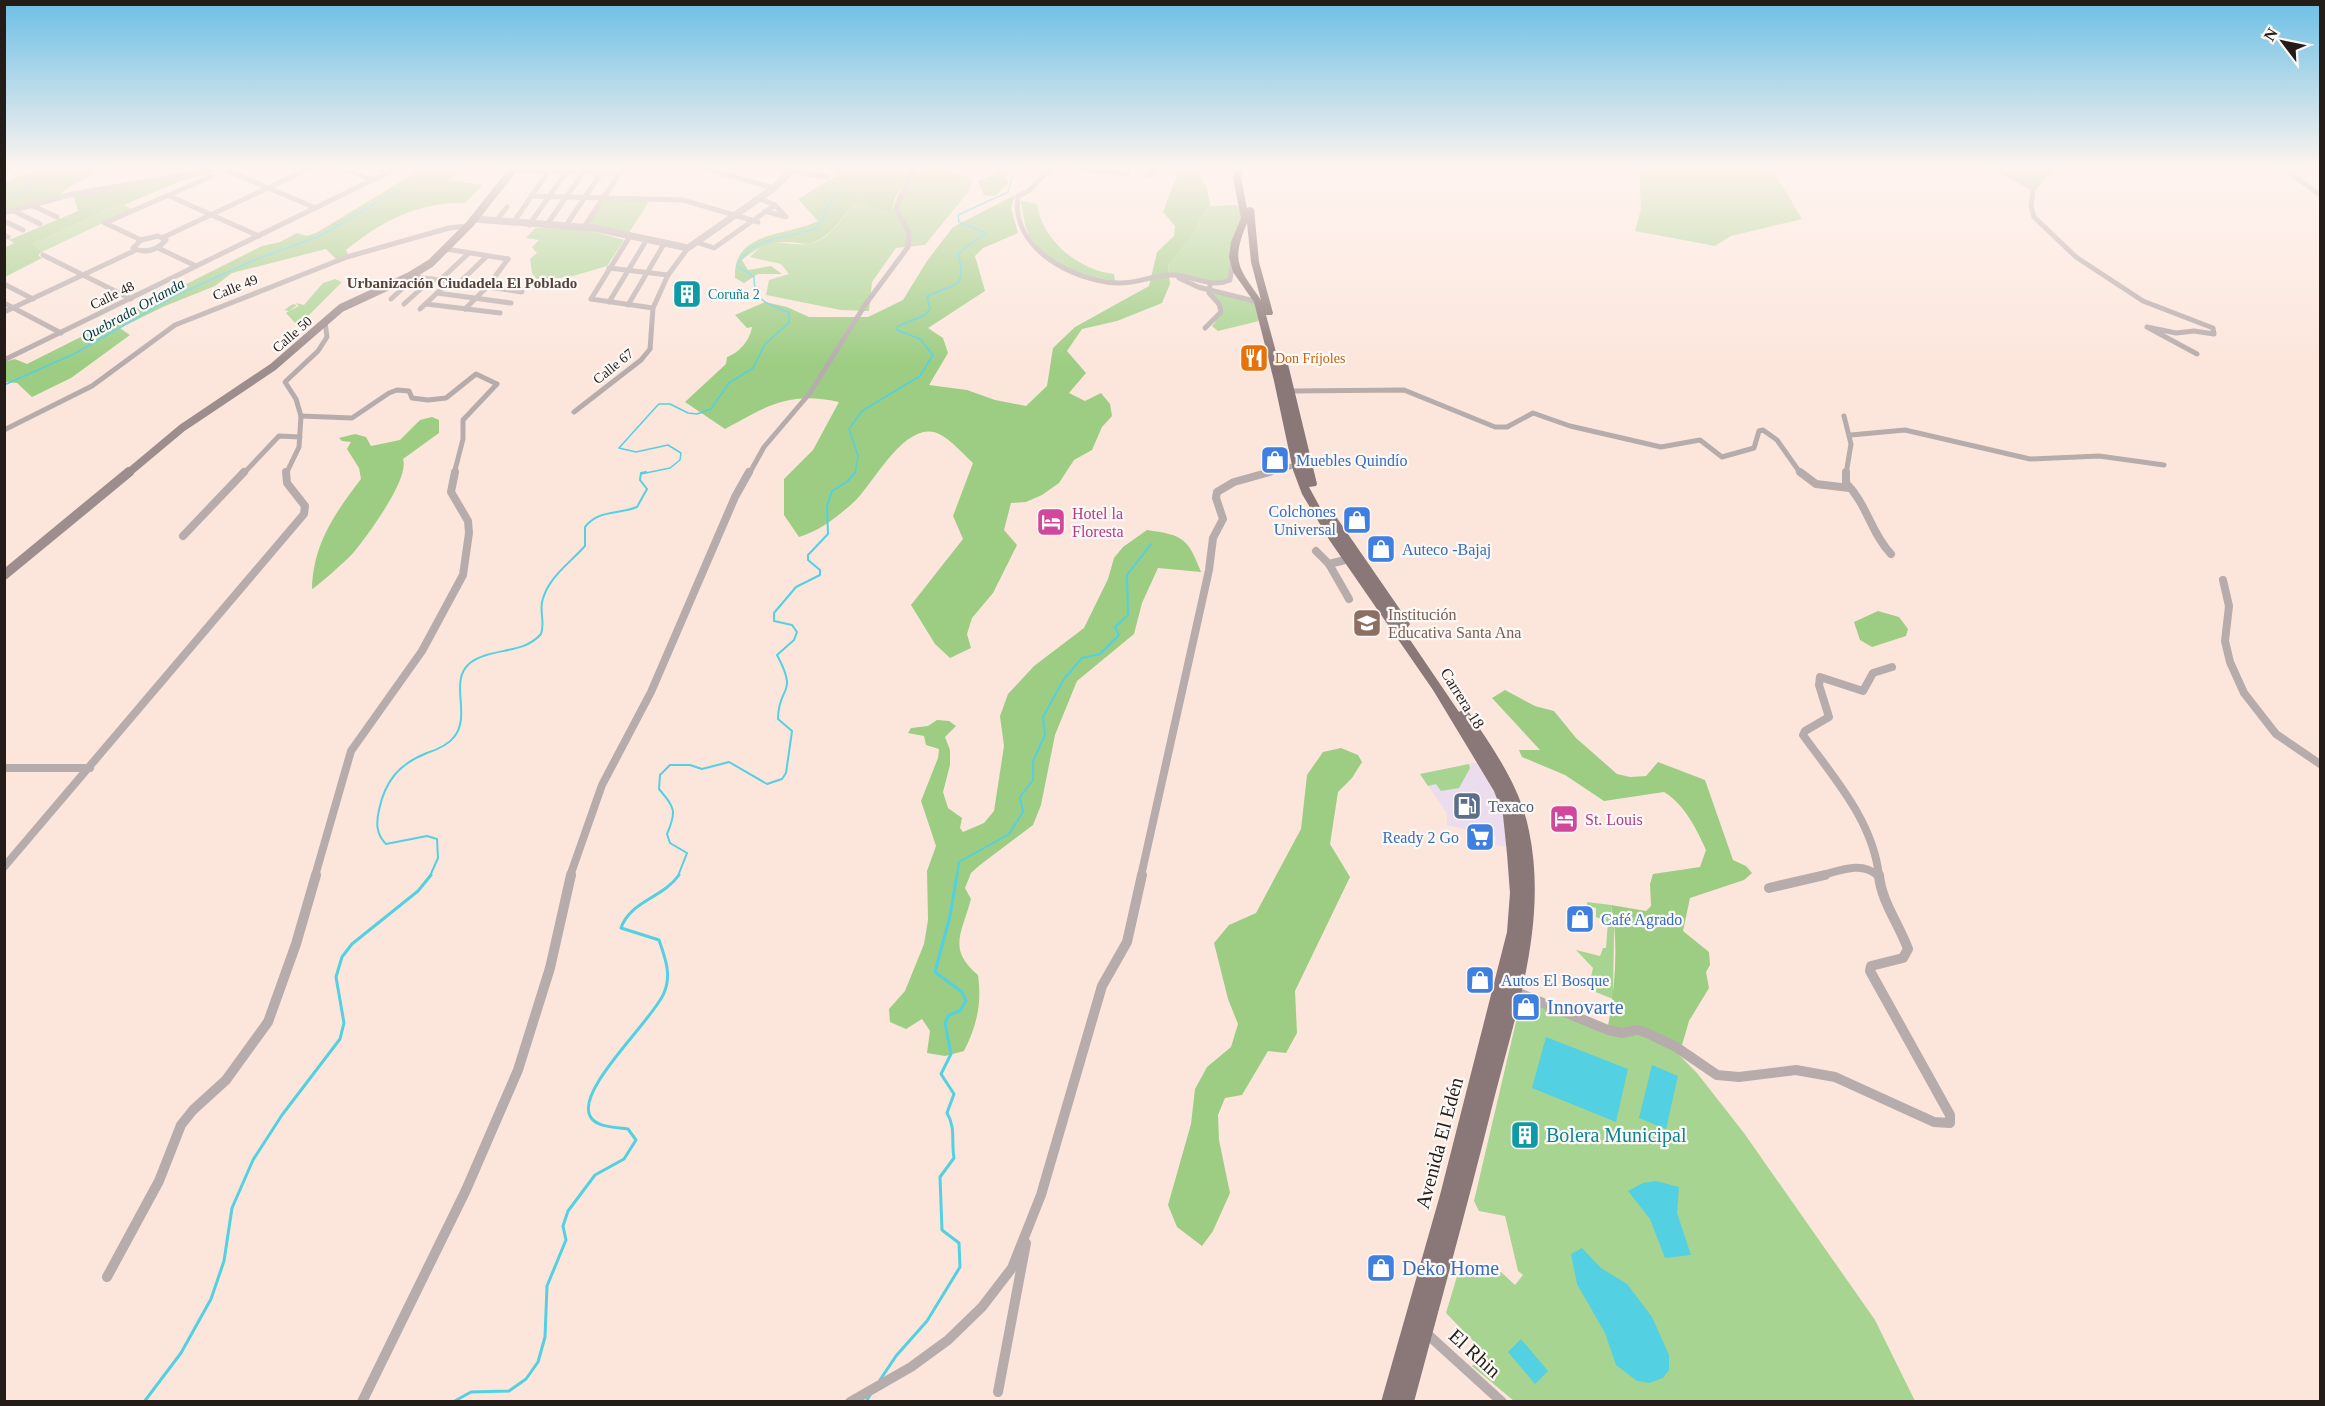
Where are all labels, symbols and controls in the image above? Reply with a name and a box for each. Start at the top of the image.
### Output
north arrow [2253,12,2313,72]
text: N [2260,25,2281,44]
street label: Calle 49 [211,272,260,303]
water label: Quebrada Orlanda [79,275,187,345]
district label: Urbanización Ciudadela El Poblado [347,275,577,291]
street label: Calle 48 [88,278,137,313]
building icon: Coruña 2 [671,278,703,310]
place label: Coruña 2 [708,287,760,302]
street label: Calle 50 [270,313,315,355]
restaurant icon: Don Fríjoles [1238,342,1270,374]
street label: Calle 67 [590,346,636,387]
place label: Don Fríjoles [1275,351,1345,366]
shop icon: Muebles Quindío [1259,444,1291,476]
place label: Muebles Quindío [1296,452,1408,469]
place label: Colchones Universal [1268,503,1337,538]
shop icon: Colchones Universal [1341,504,1373,536]
place label: Hotel la Floresta [1072,505,1124,540]
hotel icon: Hotel la Floresta [1035,506,1067,538]
shop icon: Auteco -Bajaj [1365,533,1397,565]
place label: Auteco -Bajaj [1402,541,1491,559]
place label: Institución Educativa Santa Ana [1388,606,1521,641]
school or university icon: Institución Educativa Santa Ana [1351,607,1383,639]
street label: Carrera 18 [1437,665,1488,732]
fuel station icon: Texaco [1451,790,1483,822]
place label: Texaco [1488,798,1534,815]
hotel icon: St. Louis [1548,803,1580,835]
place label: St. Louis [1585,811,1643,828]
supermarket icon: Ready 2 Go [1464,821,1496,853]
place label: Ready 2 Go [1383,829,1459,847]
shop icon: Café Agrado [1564,903,1596,935]
place label: Café Agrado [1601,911,1682,929]
shop icon: Autos El Bosque [1464,964,1496,996]
place label: Autos El Bosque [1501,972,1609,990]
shop icon: Innovarte [1510,991,1542,1023]
place label: Innovarte [1547,996,1624,1018]
street label: Avenida El Edén [1411,1075,1467,1211]
building icon: Bolera Municipal [1509,1119,1541,1151]
place label: Bolera Municipal [1546,1124,1687,1147]
shop icon: Deko Home [1365,1252,1397,1284]
place label: Deko Home [1402,1257,1499,1279]
street label: El Rhin [1445,1324,1505,1382]

